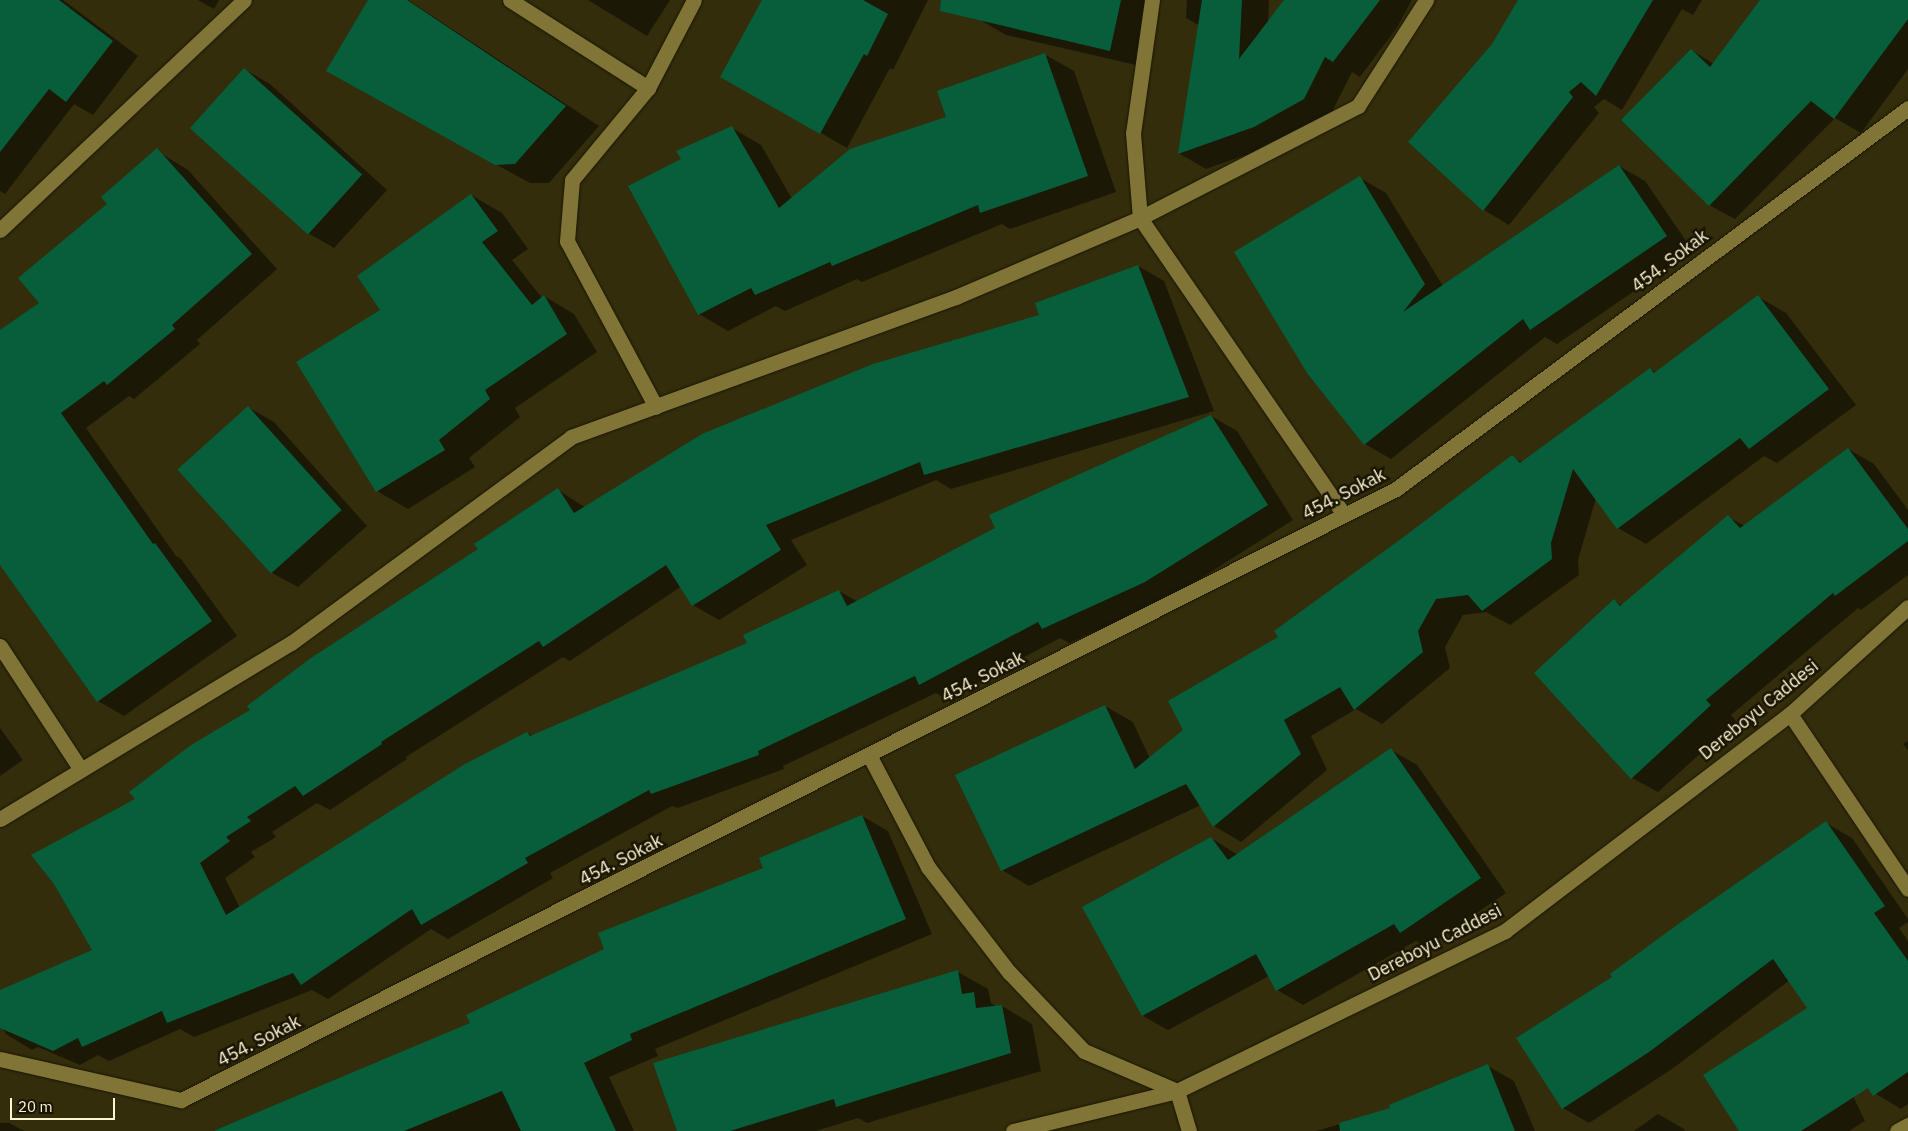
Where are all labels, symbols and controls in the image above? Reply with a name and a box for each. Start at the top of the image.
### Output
street label: 454. Sokak [1627,225,1713,297]
street label: 454. Sokak [1299,464,1389,524]
street label: 454. Sokak [938,647,1028,707]
street label: Dereboyu Caddesi [1695,655,1823,765]
street label: 454. Sokak [576,830,666,890]
street label: Dereboyu Caddesi [1365,900,1505,986]
street label: 454. Sokak [214,1011,304,1071]
scale bar [12,1088,118,1120]
text: 20 m [18,1097,53,1116]

